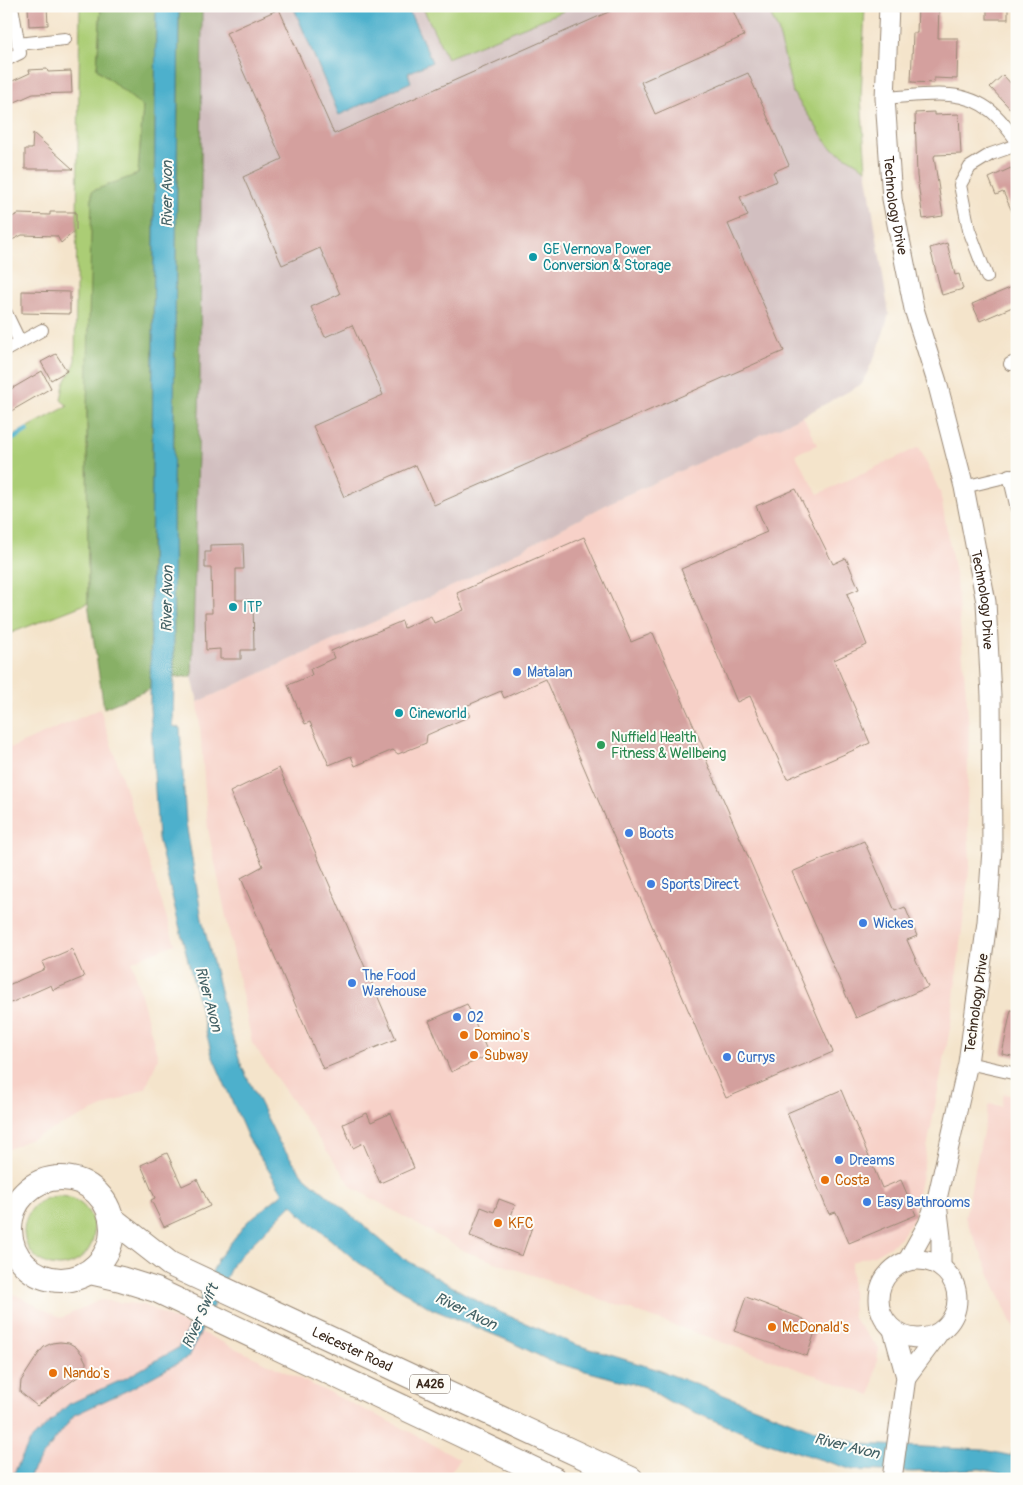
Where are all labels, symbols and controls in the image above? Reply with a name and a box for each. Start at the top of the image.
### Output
street label: Technology Drive [880,155,911,257]
water label: River Avon [158,159,177,227]
place label: GE Vernova Power Conversion & Storage [543,241,671,274]
marker: GE Vernova Power Conversion & Storage [527,251,539,263]
street label: Technology Drive [967,549,997,650]
water label: River Avon [157,564,178,632]
place label: ITP [243,599,263,616]
marker: ITP [227,601,239,613]
place label: Matalan [527,664,573,681]
marker: Matalan [511,666,523,678]
place label: Cineworld [409,705,467,722]
marker: Cineworld [393,707,405,719]
place label: Nuffield Health Fitness & Wellbeing [611,729,726,762]
marker: Nuffield Health Fitness & Wellbeing [595,739,607,751]
place label: Boots [639,825,675,842]
marker: Boots [623,827,635,839]
place label: Sports Direct [661,876,739,893]
marker: Sports Direct [645,878,657,890]
place label: Wickes [873,915,914,932]
marker: Wickes [857,917,869,929]
street label: Technology Drive [961,952,992,1054]
water label: River Avon [191,965,227,1035]
place label: The Food Warehouse [362,967,426,1000]
marker: The Food Warehouse [346,977,358,989]
place label: O2 [467,1009,484,1026]
marker: O2 [451,1011,463,1023]
place label: Domino's [474,1027,530,1044]
marker: Domino's [458,1029,470,1041]
place label: Subway [484,1047,528,1064]
marker: Subway [468,1049,480,1061]
place label: Currys [737,1049,776,1066]
marker: Currys [721,1051,733,1063]
place label: Dreams [849,1152,895,1169]
marker: Dreams [833,1154,845,1166]
place label: Costa [835,1172,870,1189]
marker: Costa [819,1174,831,1186]
place label: Easy Bathrooms [877,1194,971,1211]
marker: Easy Bathrooms [861,1196,873,1208]
place label: KFC [508,1215,534,1232]
marker: KFC [492,1217,504,1229]
water label: River Swift [178,1279,224,1351]
water label: River Avon [432,1288,501,1335]
place label: McDonald's [782,1319,850,1336]
marker: McDonald's [766,1321,778,1333]
street label: Leicester Road [309,1323,395,1376]
place label: Nando's [63,1365,110,1382]
marker: Nando's [47,1367,59,1379]
road number: A426 [410,1375,450,1394]
water label: River Avon [812,1429,883,1464]

